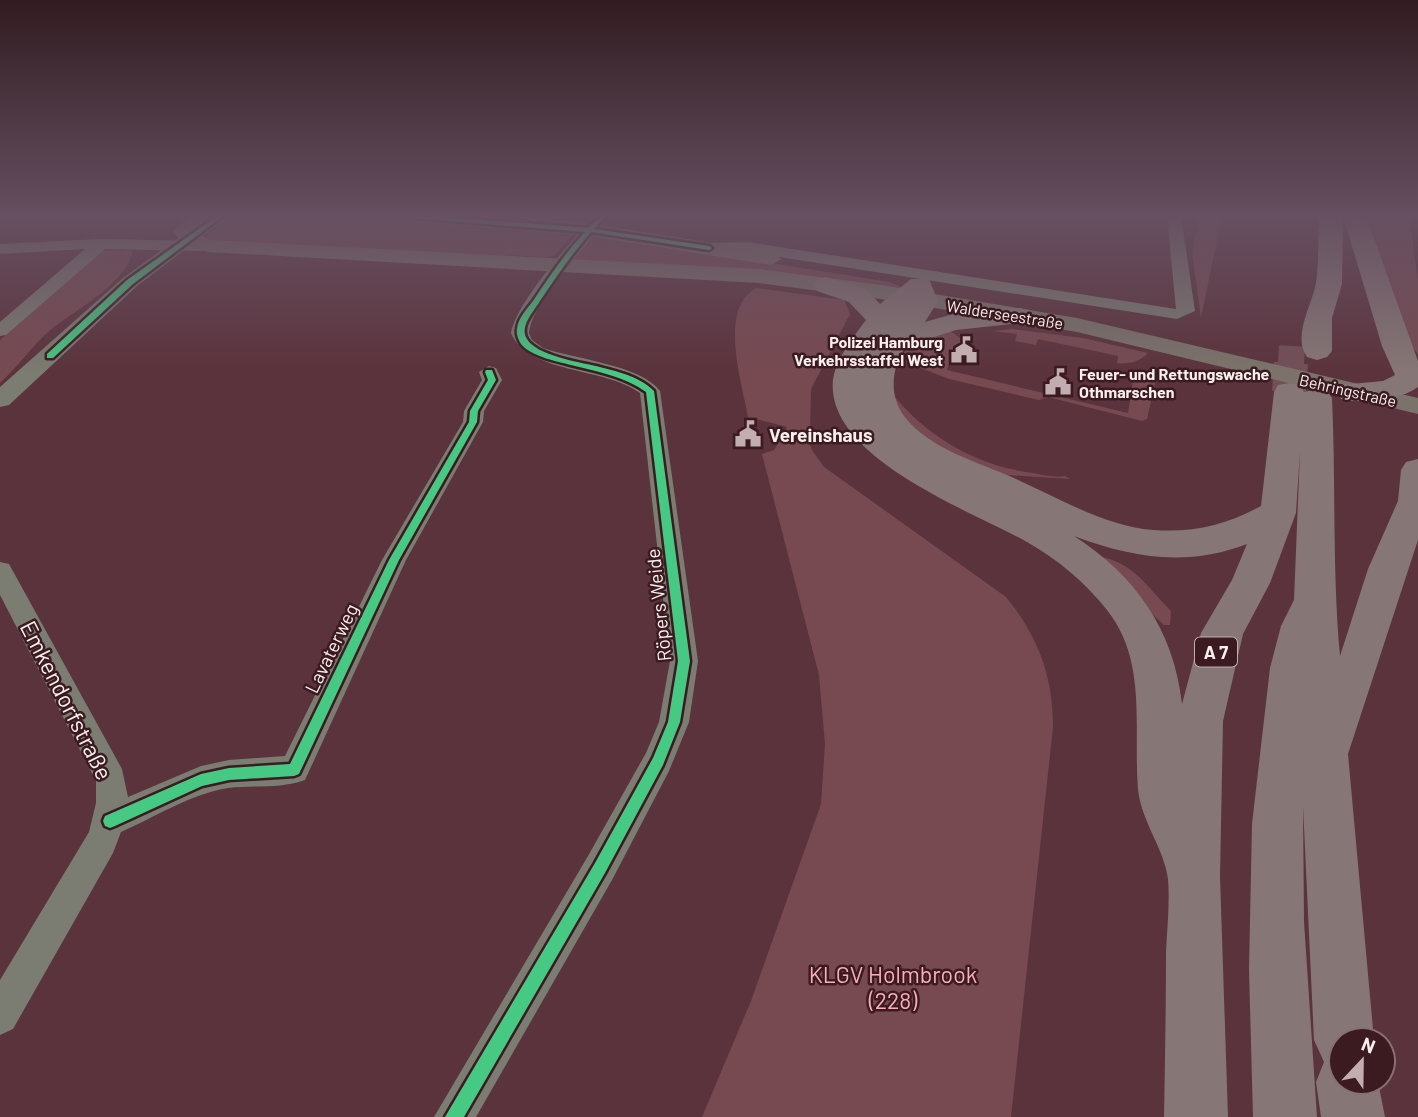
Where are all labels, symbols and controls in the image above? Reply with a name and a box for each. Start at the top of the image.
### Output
street label: Walderseestraße [945,295,1065,333]
place label: Polizei Hamburg Verkehrsstaffel West [794,332,943,369]
public building icon: Polizei Hamburg Verkehrsstaffel West [949,335,979,365]
place label: Feuer- und Rettungswache Othmarschen [1079,364,1270,401]
public building icon: Feuer- und Rettungswache Othmarschen [1043,367,1073,397]
street label: Behringstraße [1298,370,1398,410]
public building icon: Vereinshaus [733,419,763,449]
place label: Vereinshaus [769,423,873,446]
street label: Röpers Weide [641,547,675,663]
street label: Lavaterweg [299,599,363,697]
street label: Emkendorfstraße [15,616,119,784]
road number: A 7 [1195,638,1237,666]
park label: KLGV Holmbrook (228) [809,960,977,1014]
north arrow [1327,1026,1397,1096]
text: N [1358,1032,1379,1058]

